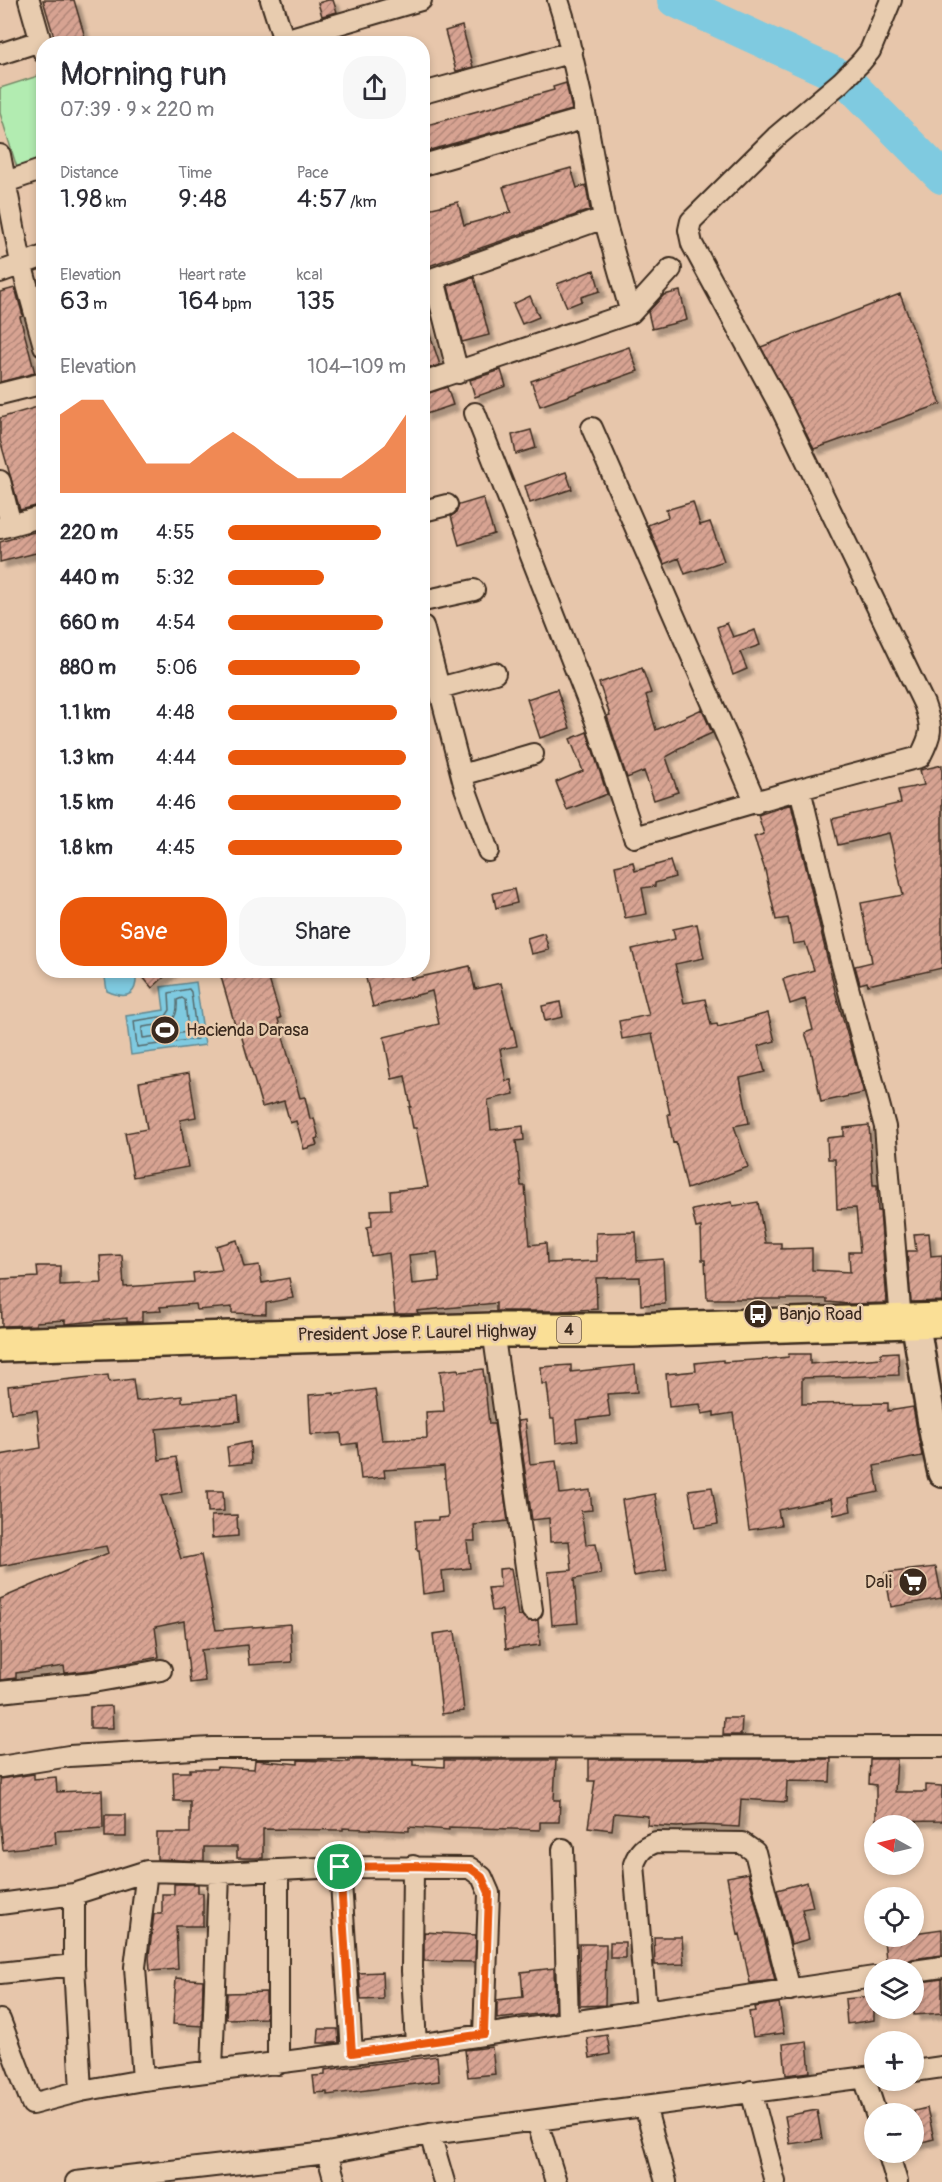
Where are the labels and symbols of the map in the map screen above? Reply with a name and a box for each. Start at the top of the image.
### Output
sports icon: Hacienda Darasa [149,1014,181,1046]
place label: Hacienda Darasa [186,1019,309,1042]
bus stop icon: Banjo Road [742,1298,774,1330]
place label: Banjo Road [779,1303,862,1326]
road number: 4 [557,1317,581,1343]
street label: President Jose P. Laurel Highway [297,1319,537,1347]
supermarket icon: Dali [897,1566,929,1598]
place label: Dali [865,1571,892,1594]
north arrow [864,1815,924,1875]
pin [314,1841,365,1892]

